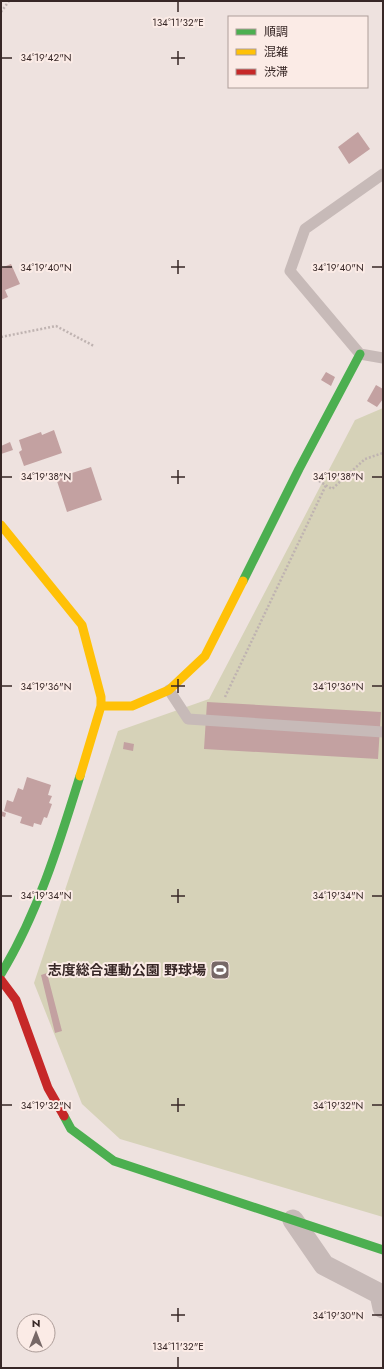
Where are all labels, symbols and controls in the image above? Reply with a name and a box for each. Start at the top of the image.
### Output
text: 134°11'32"E [152,15,204,30]
legend [228,16,368,88]
text: 順調 [264,23,288,41]
text: 混雑 [264,43,288,61]
text: 34°19'42"N [20,50,72,65]
text: 渋滞 [264,63,288,81]
text: 34°19'40"N [20,260,72,275]
text: 34°19'40"N [312,260,364,275]
text: 34°19'38"N [21,469,71,484]
text: 34°19'38"N [313,469,363,484]
text: 34°19'36"N [21,679,71,694]
text: 34°19'36"N [313,679,363,694]
text: 34°19'34"N [21,888,71,903]
text: 34°19'34"N [313,888,363,903]
sports icon: 志度総合運動公園 野球場 [209,959,231,981]
place label: 志度総合運動公園 野球場 [48,960,206,980]
text: 34°19'32"N [21,1098,71,1113]
text: 34°19'32"N [313,1098,363,1113]
text: 34°19'30"N [312,1308,364,1323]
north arrow [16,1313,56,1353]
text: N [32,1315,40,1331]
text: 134°11'32"E [152,1339,204,1354]

